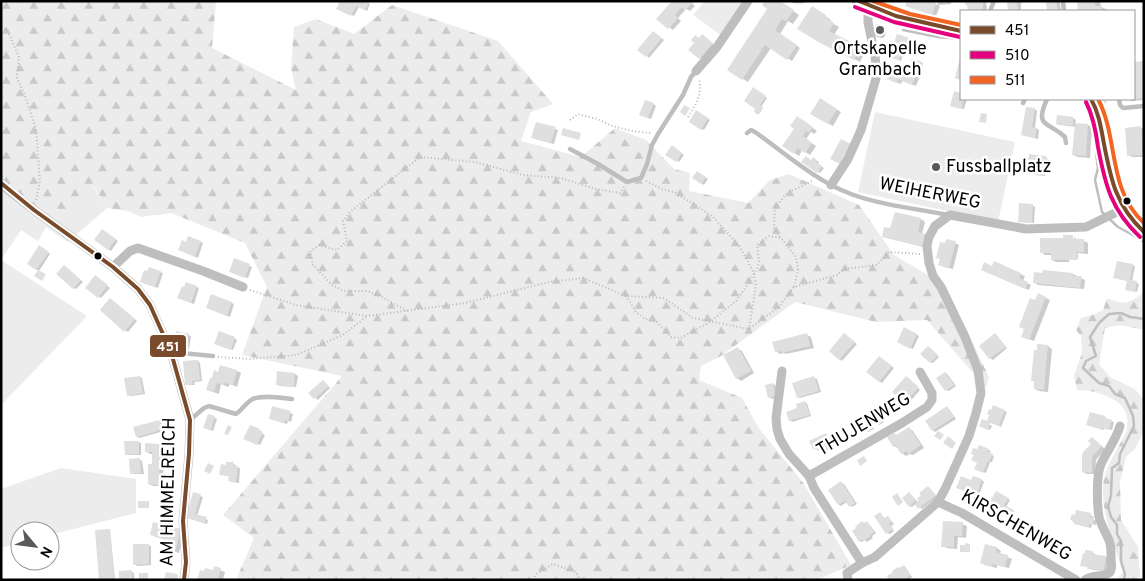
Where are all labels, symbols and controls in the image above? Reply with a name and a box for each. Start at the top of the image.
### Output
legend [960,10,1135,100]
text: 451 [1005,22,1029,41]
marker: Ortskapelle Grambach [874,24,886,36]
place label: Ortskapelle Grambach [833,38,927,82]
text: 510 [1005,47,1030,66]
text: 511 [1005,72,1026,91]
place label: Fussballplatz [946,156,1052,179]
marker: Fussballplatz [930,161,942,173]
street label: WEIHERWEG [877,173,983,215]
unlabelled marker [1122,196,1132,206]
unlabelled marker [93,251,103,261]
line badge: 451 [149,334,187,358]
text: 451 [156,339,180,356]
street label: THUJENWEG [813,388,915,462]
street label: AM HIMMELREICH [156,417,182,567]
street label: KIRSCHENWEG [957,485,1075,567]
north arrow [10,521,60,571]
text: N [35,543,55,560]

